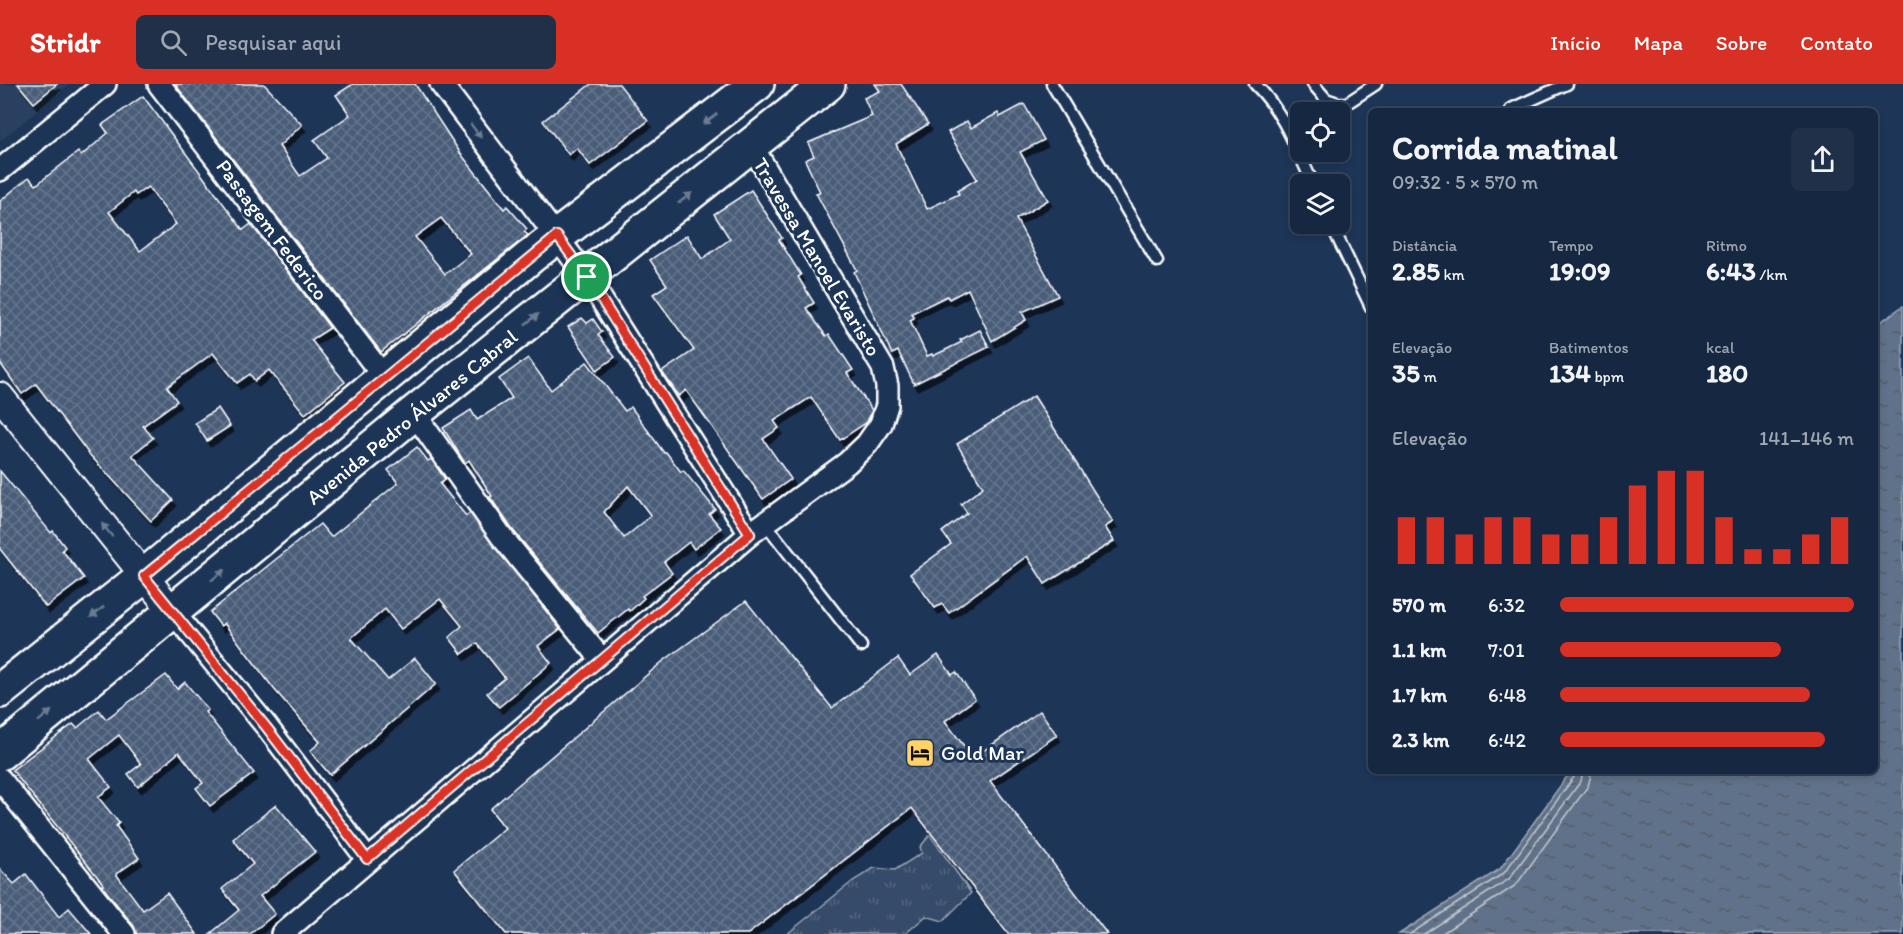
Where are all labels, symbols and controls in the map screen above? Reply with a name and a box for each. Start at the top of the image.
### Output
search box [136,15,556,69]
text: Stridr [30,25,100,59]
icon: search [157,26,190,59]
text: Pesquisar aqui [205,29,341,56]
text: Início [1550,30,1601,55]
text: Mapa [1634,30,1683,55]
text: Sobre [1716,30,1767,55]
text: Contato [1800,30,1873,55]
map controls [1290,102,1350,234]
button: locate [1290,102,1350,162]
one-way arrow [703,113,718,125]
one-way arrow [470,123,482,138]
text: Corrida matinal [1392,128,1618,167]
button: share [1791,128,1854,191]
street label: Travessa Manoel Evaristo [748,153,887,360]
street label: Passagem Federico [211,154,334,305]
text: 09:32 · 5 × 570 m [1392,170,1538,194]
button: layers [1290,174,1350,234]
one-way arrow [678,193,693,205]
text: Distância [1392,236,1457,255]
text: Tempo [1549,236,1594,255]
text: Ritmo [1706,236,1747,255]
pin [561,251,612,302]
text: 2.85 [1392,255,1440,287]
text: 19:09 [1549,255,1611,287]
text: 6:43 [1706,255,1756,287]
icon: arrive [570,260,603,293]
text: km [1440,265,1465,284]
text: /km [1756,265,1787,284]
one-way arrow [525,314,540,326]
street label: Avenida Pedro Álvares Cabral [301,324,522,510]
text: Elevação [1392,338,1452,357]
text: Batimentos [1549,338,1629,357]
text: kcal [1706,338,1734,357]
text: 35 [1392,357,1420,389]
text: 134 [1549,357,1591,389]
text: 180 [1706,357,1748,389]
text: m [1420,367,1437,386]
text: bpm [1591,367,1624,386]
text: Elevação [1392,426,1467,450]
text: 141–146 m [1759,426,1854,450]
one-way arrow [102,523,114,538]
one-way arrow [211,569,226,581]
text: 570 m [1392,593,1446,617]
text: 6:32 [1488,593,1525,617]
one-way arrow [90,605,105,617]
text: 1.1 km [1392,638,1446,662]
text: 7:01 [1488,638,1524,662]
text: 1.7 km [1392,683,1447,707]
text: 6:48 [1488,683,1526,707]
one-way arrow [37,710,53,723]
text: 2.3 km [1392,728,1449,752]
text: 6:42 [1488,728,1526,752]
hotel icon: Gold Mar [904,737,936,769]
place label: Gold Mar [941,740,1024,765]

